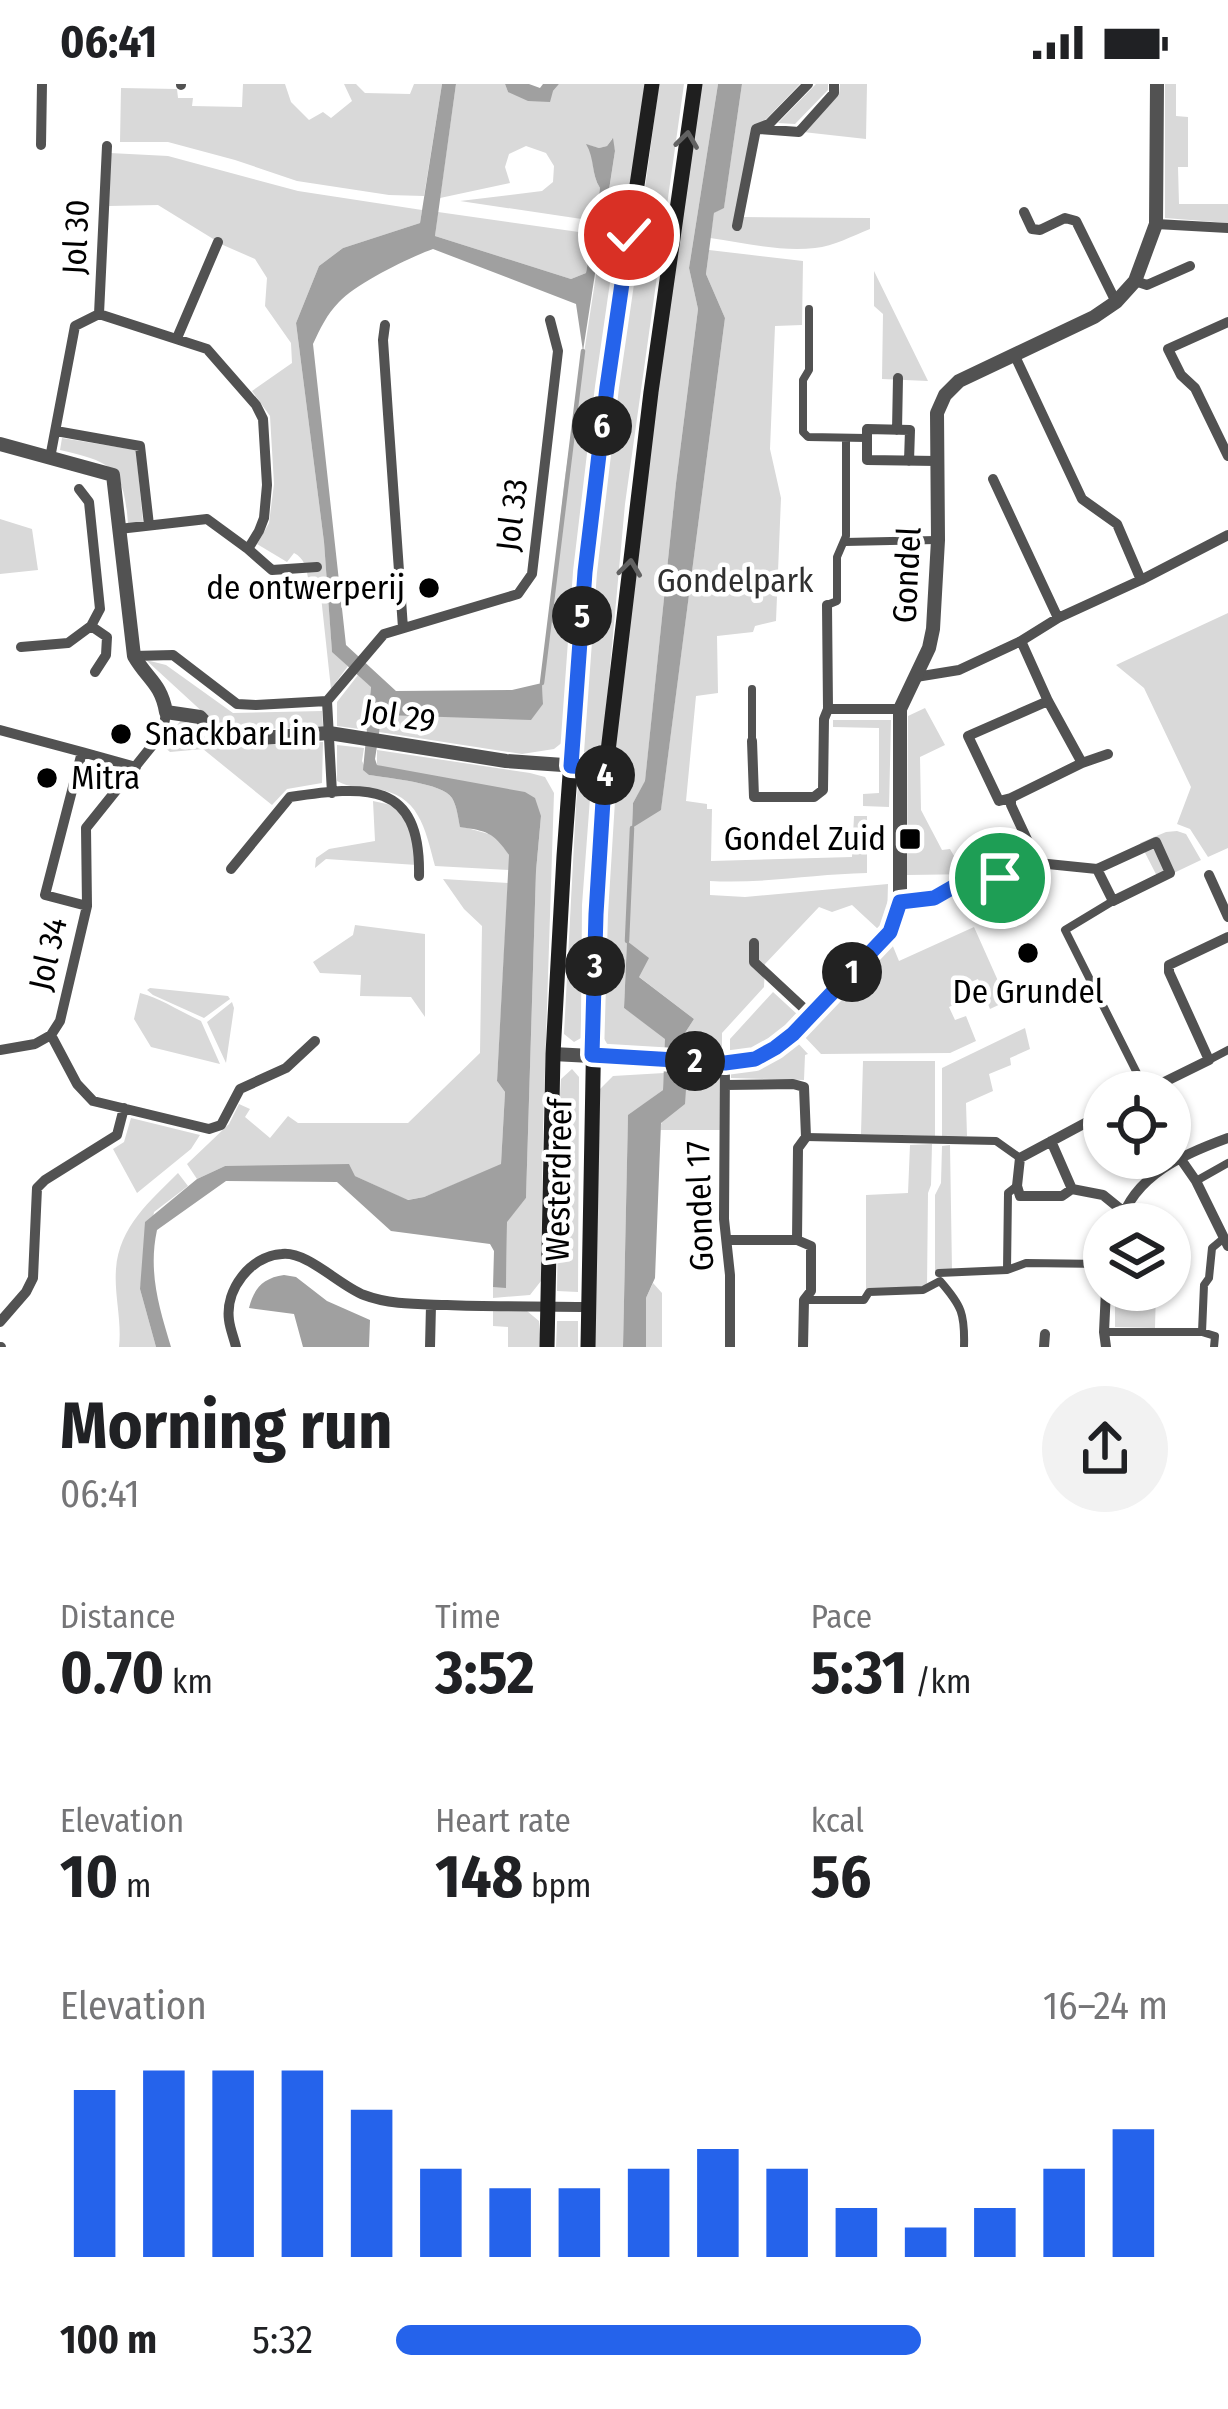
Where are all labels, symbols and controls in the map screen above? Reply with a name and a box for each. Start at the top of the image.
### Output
text: 06:41 [60,15,157,69]
one-way arrow [673,131,699,150]
pin [578,184,680,286]
street label: Jol 30 [54,199,98,275]
icon: check [596,202,662,268]
pin: 6 [572,396,632,456]
text: 6 [593,406,611,446]
street label: Jol 33 [488,477,536,553]
street label: Gondel [885,526,930,624]
one-way arrow [616,559,642,578]
park label: Gondelpark [657,561,814,601]
place label: de ontwerperij [206,568,405,608]
marker: de ontwerperij [416,575,442,601]
pin: 5 [552,586,612,646]
text: 5 [574,596,590,636]
street label: Jol 29 [360,691,438,741]
place label: Snackbar Lin [145,714,317,754]
marker: Snackbar Lin [108,721,134,747]
pin: 4 [575,745,635,805]
text: 4 [597,755,613,795]
place label: Mitra [71,758,140,798]
marker: Mitra [34,765,60,791]
place label: Gondel Zuid [724,819,886,859]
marker: Gondel Zuid [897,826,923,852]
pin [949,827,1051,929]
icon: arrive [967,845,1033,911]
street label: Jol 34 [20,914,76,994]
pin: 3 [565,936,625,996]
marker: De Grundel [1015,940,1041,966]
pin: 1 [822,942,882,1002]
text: 3 [587,946,603,986]
text: 1 [845,952,859,992]
place label: De Grundel [952,972,1104,1012]
pin: 2 [665,1031,725,1091]
text: 2 [687,1041,703,1081]
map controls [1083,1071,1191,1311]
button: locate [1083,1071,1191,1179]
street label: Westerdreef [538,1096,580,1262]
street label: Gondel 17 [678,1140,722,1272]
button: layers [1083,1203,1191,1311]
text: Morning run [60,1386,393,1465]
button: share [1042,1386,1168,1512]
text: 06:41 [60,1471,140,1517]
text: Distance [60,1597,176,1637]
text: Time [435,1597,501,1637]
text: Pace [811,1597,872,1637]
text: 0.70 [60,1637,164,1709]
text: 3:52 [435,1637,534,1709]
text: 5:31 [811,1637,907,1709]
text: km [164,1662,213,1702]
text: /km [907,1662,971,1702]
text: Elevation [60,1801,184,1841]
text: Heart rate [435,1801,571,1841]
text: kcal [811,1801,864,1841]
text: 10 [60,1841,118,1913]
text: 148 [435,1841,523,1913]
text: 56 [811,1841,872,1913]
text: m [118,1866,151,1906]
text: bpm [523,1866,591,1906]
text: Elevation [60,1983,207,2029]
text: 16–24 m [1043,1983,1168,2029]
text: 100 m [60,2317,157,2363]
text: 5:32 [252,2317,313,2363]

